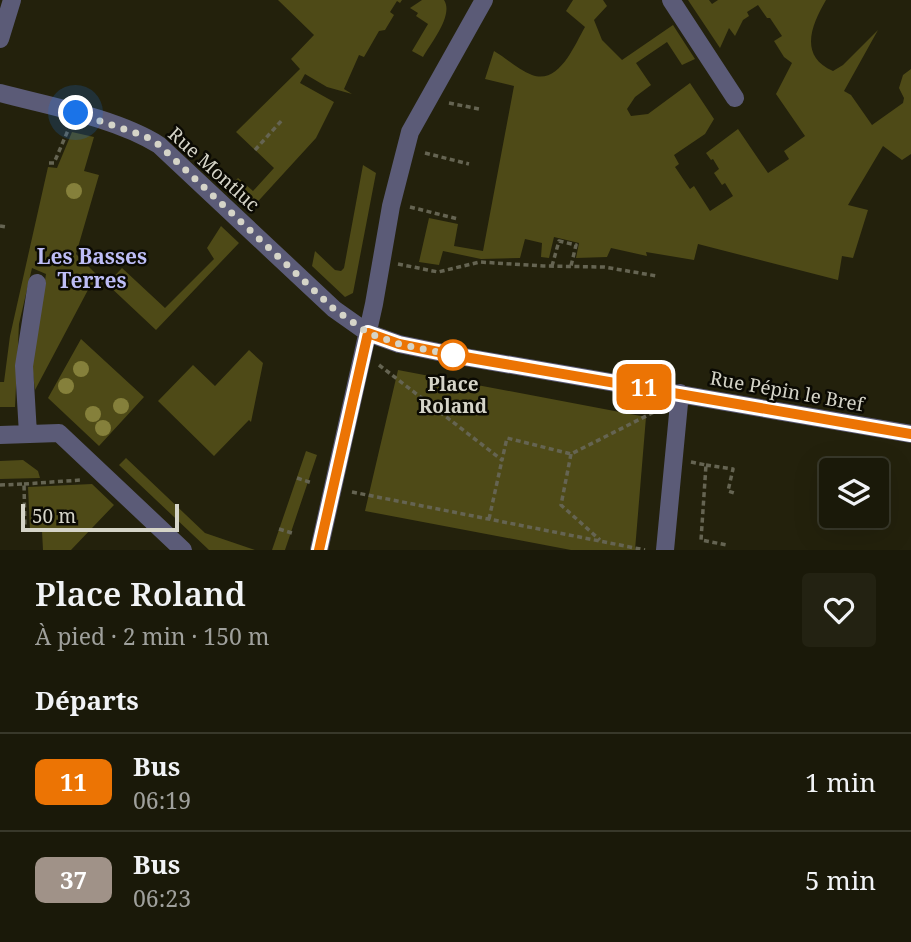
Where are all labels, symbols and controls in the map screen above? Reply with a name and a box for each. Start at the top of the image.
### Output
your location [58,95,93,130]
street label: Rue Montluc [163,121,265,217]
district label: Les Basses Terres [37,242,147,294]
marker: Place Roland [438,340,468,370]
line badge: 11 [612,364,676,410]
street label: Rue Pépin le Bref [708,365,868,418]
text: 11 [630,370,658,403]
place label: Place Roland [419,371,488,419]
map controls [819,458,889,528]
button: layers [819,458,889,528]
scale bar [21,501,178,533]
text: 50 m [32,503,76,529]
text: Place Roland [35,571,246,616]
button: heart [802,573,876,647]
text: À pied · 2 min · 150 m [35,620,270,652]
text: Départs [35,682,139,718]
text: Bus [133,748,180,784]
text: 1 min [805,764,876,800]
text: 11 [60,765,87,798]
text: 06:19 [133,784,191,816]
text: Bus [133,846,180,882]
text: 5 min [805,862,876,898]
text: 37 [60,863,87,896]
text: 06:23 [133,882,191,914]

